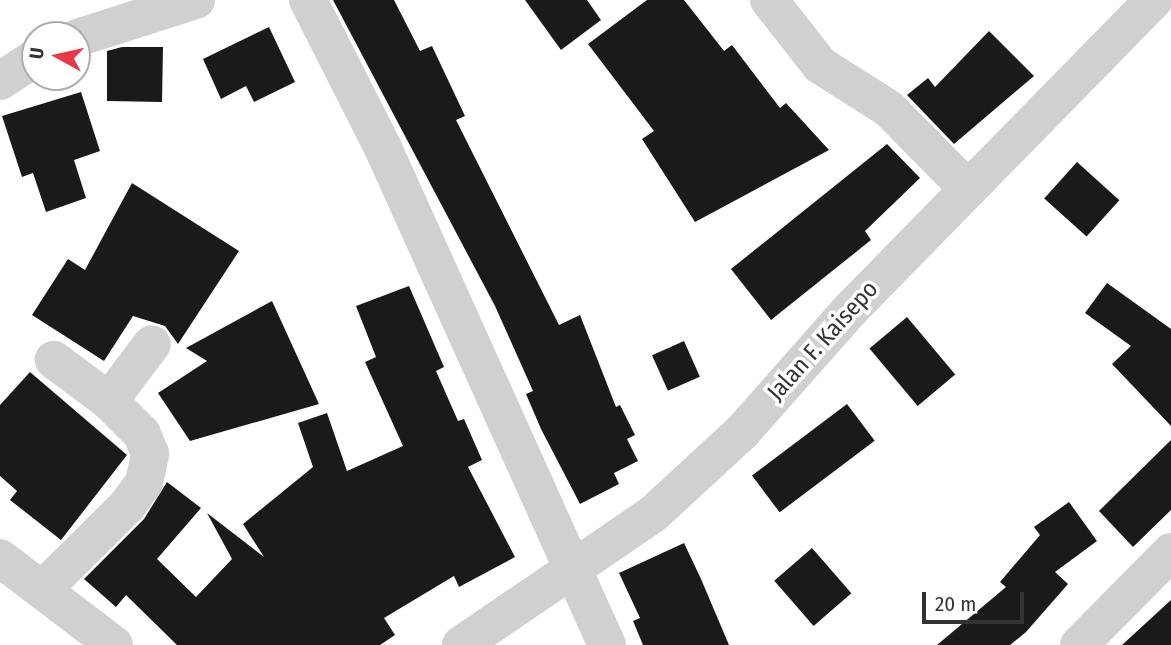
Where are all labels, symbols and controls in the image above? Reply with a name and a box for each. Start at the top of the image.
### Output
north arrow [21,21,91,91]
text: U [25,46,49,60]
street label: Jalan F. Kaisepo [762,275,884,407]
scale bar [926,578,1028,622]
text: 20 m [935,591,976,617]

